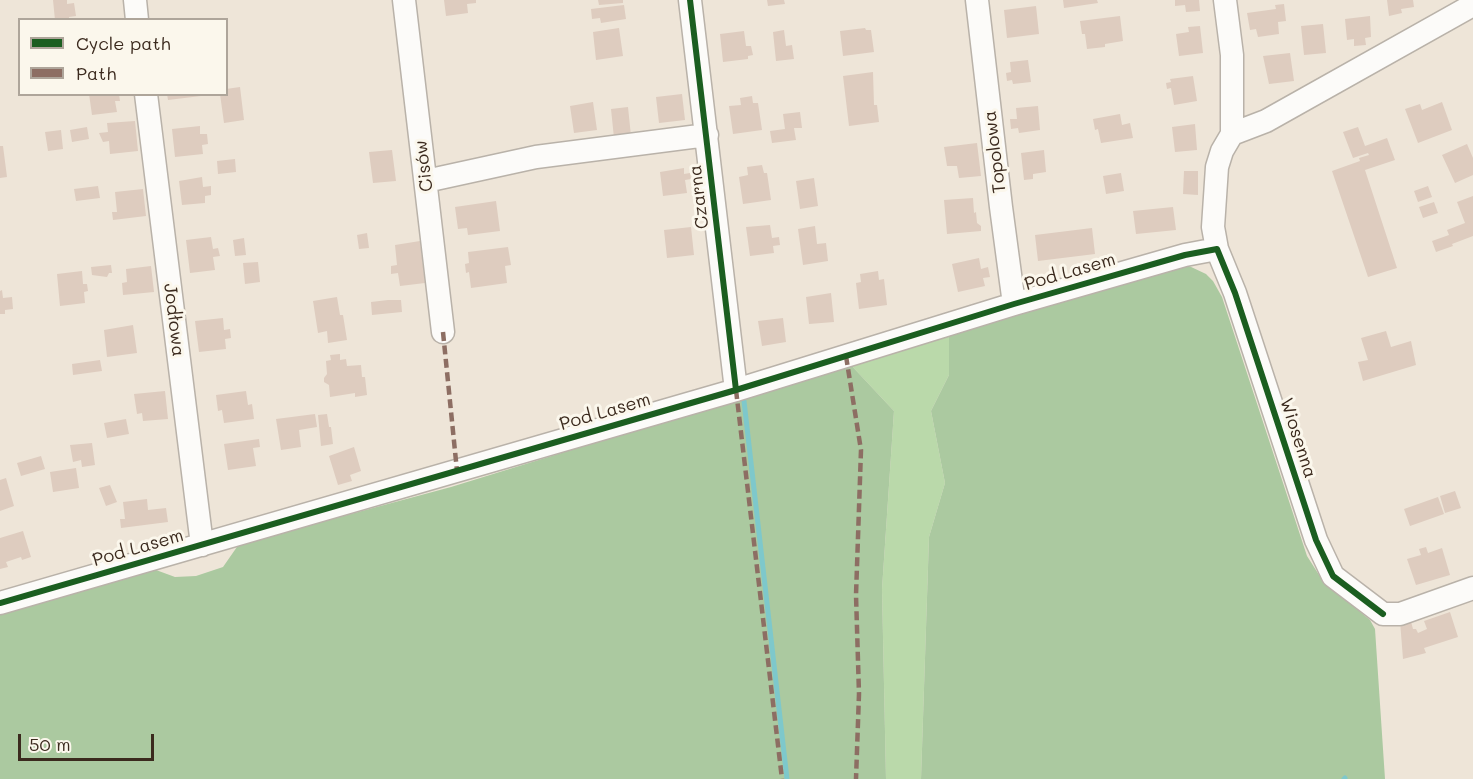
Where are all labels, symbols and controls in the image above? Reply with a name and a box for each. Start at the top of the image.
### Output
legend [18,18,228,96]
text: Cycle path [76,31,171,55]
text: Path [76,61,116,85]
street label: Topolowa [979,110,1011,194]
street label: Cisów [410,139,438,193]
street label: Czarna [684,164,714,230]
street label: Pod Lasem [1022,249,1118,295]
street label: Jodłowa [159,282,189,358]
street label: Pod Lasem [557,389,653,435]
street label: Wiosenna [1275,395,1321,481]
street label: Pod Lasem [90,525,186,571]
scale bar [21,722,158,760]
text: 50 m [29,732,71,756]

